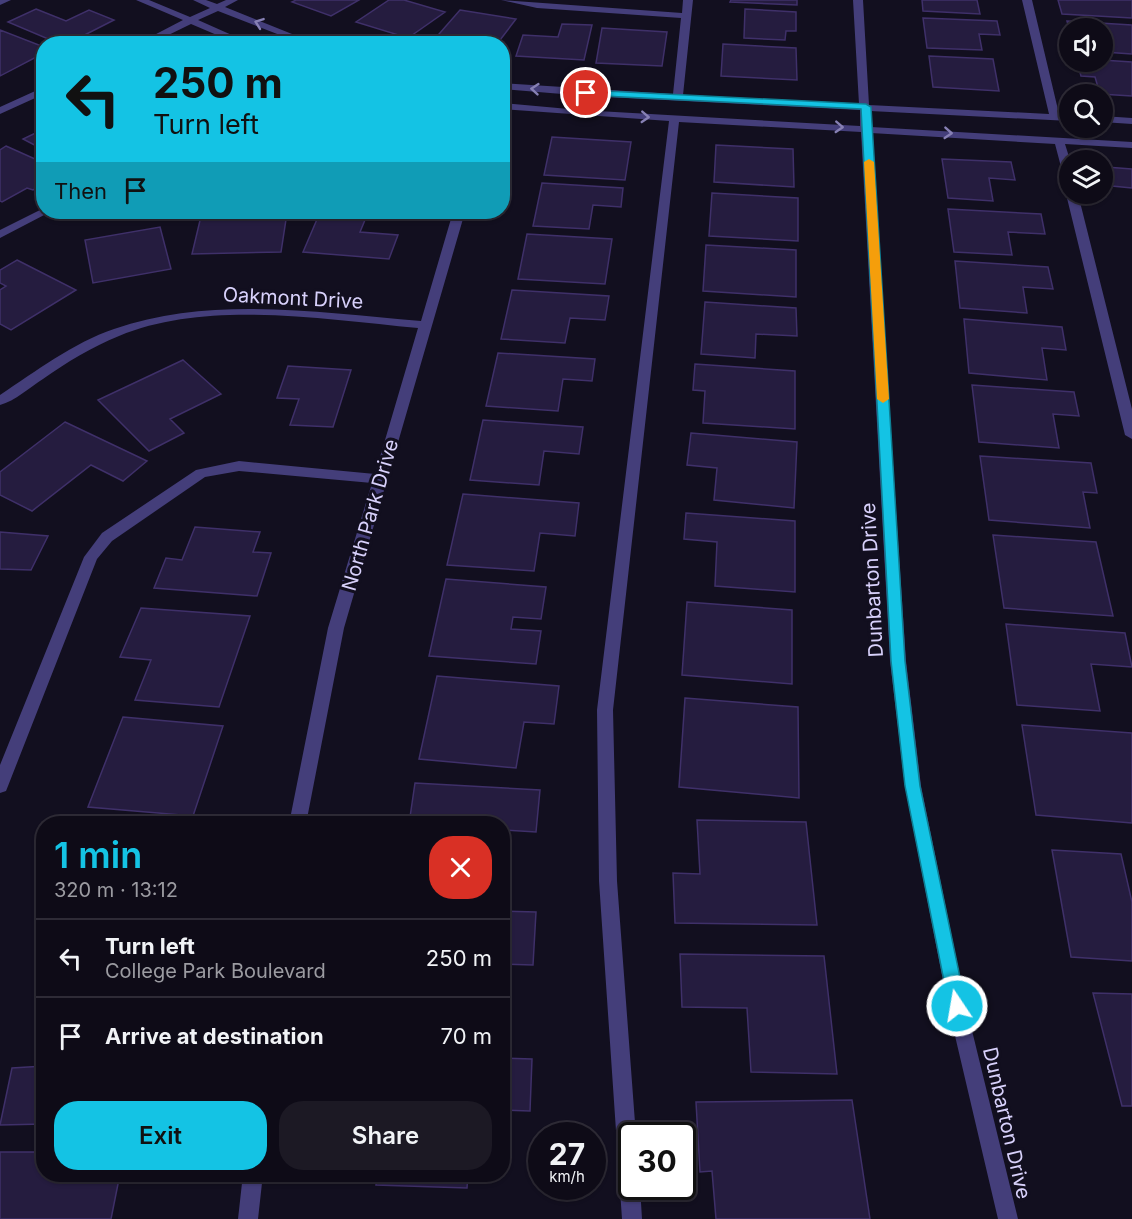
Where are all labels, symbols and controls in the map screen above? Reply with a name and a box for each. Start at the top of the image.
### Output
one-way arrow [254,18,264,31]
map controls [1059,18,1113,204]
button: sound [1059,18,1113,72]
text: 250 m [153,57,283,108]
icon: left [54,60,132,138]
pin [560,67,611,118]
icon: arrive [569,76,602,109]
one-way arrow [531,82,540,95]
button: search [1059,84,1113,138]
text: Turn left [153,108,259,141]
one-way arrow [640,110,649,123]
one-way arrow [835,120,844,133]
one-way arrow [944,127,953,140]
button: layers [1059,150,1113,204]
icon: arrive [119,174,152,207]
text: Then [54,178,107,204]
street label: Oakmont Drive [222,282,364,314]
street label: North Park Drive [337,436,403,594]
street label: Dunbarton Drive [856,502,888,658]
text: 1 min [54,833,142,877]
button: close [429,836,492,899]
text: 320 m · 13:12 [54,878,178,902]
text: Turn left [105,933,195,959]
icon: left [54,942,87,975]
text: 250 m [426,945,492,971]
text: College Park Boulevard [105,959,326,983]
position arrow [925,974,989,1038]
icon: arrive [54,1020,87,1053]
text: Arrive at destination [105,1023,324,1049]
text: 70 m [441,1023,492,1049]
street label: Dunbarton Drive [978,1045,1036,1201]
button: Exit [54,1101,267,1170]
button: Share [279,1101,492,1170]
speed limit sign: 30 [618,1122,696,1200]
text: 27 [549,1136,585,1172]
text: km/h [549,1167,585,1186]

